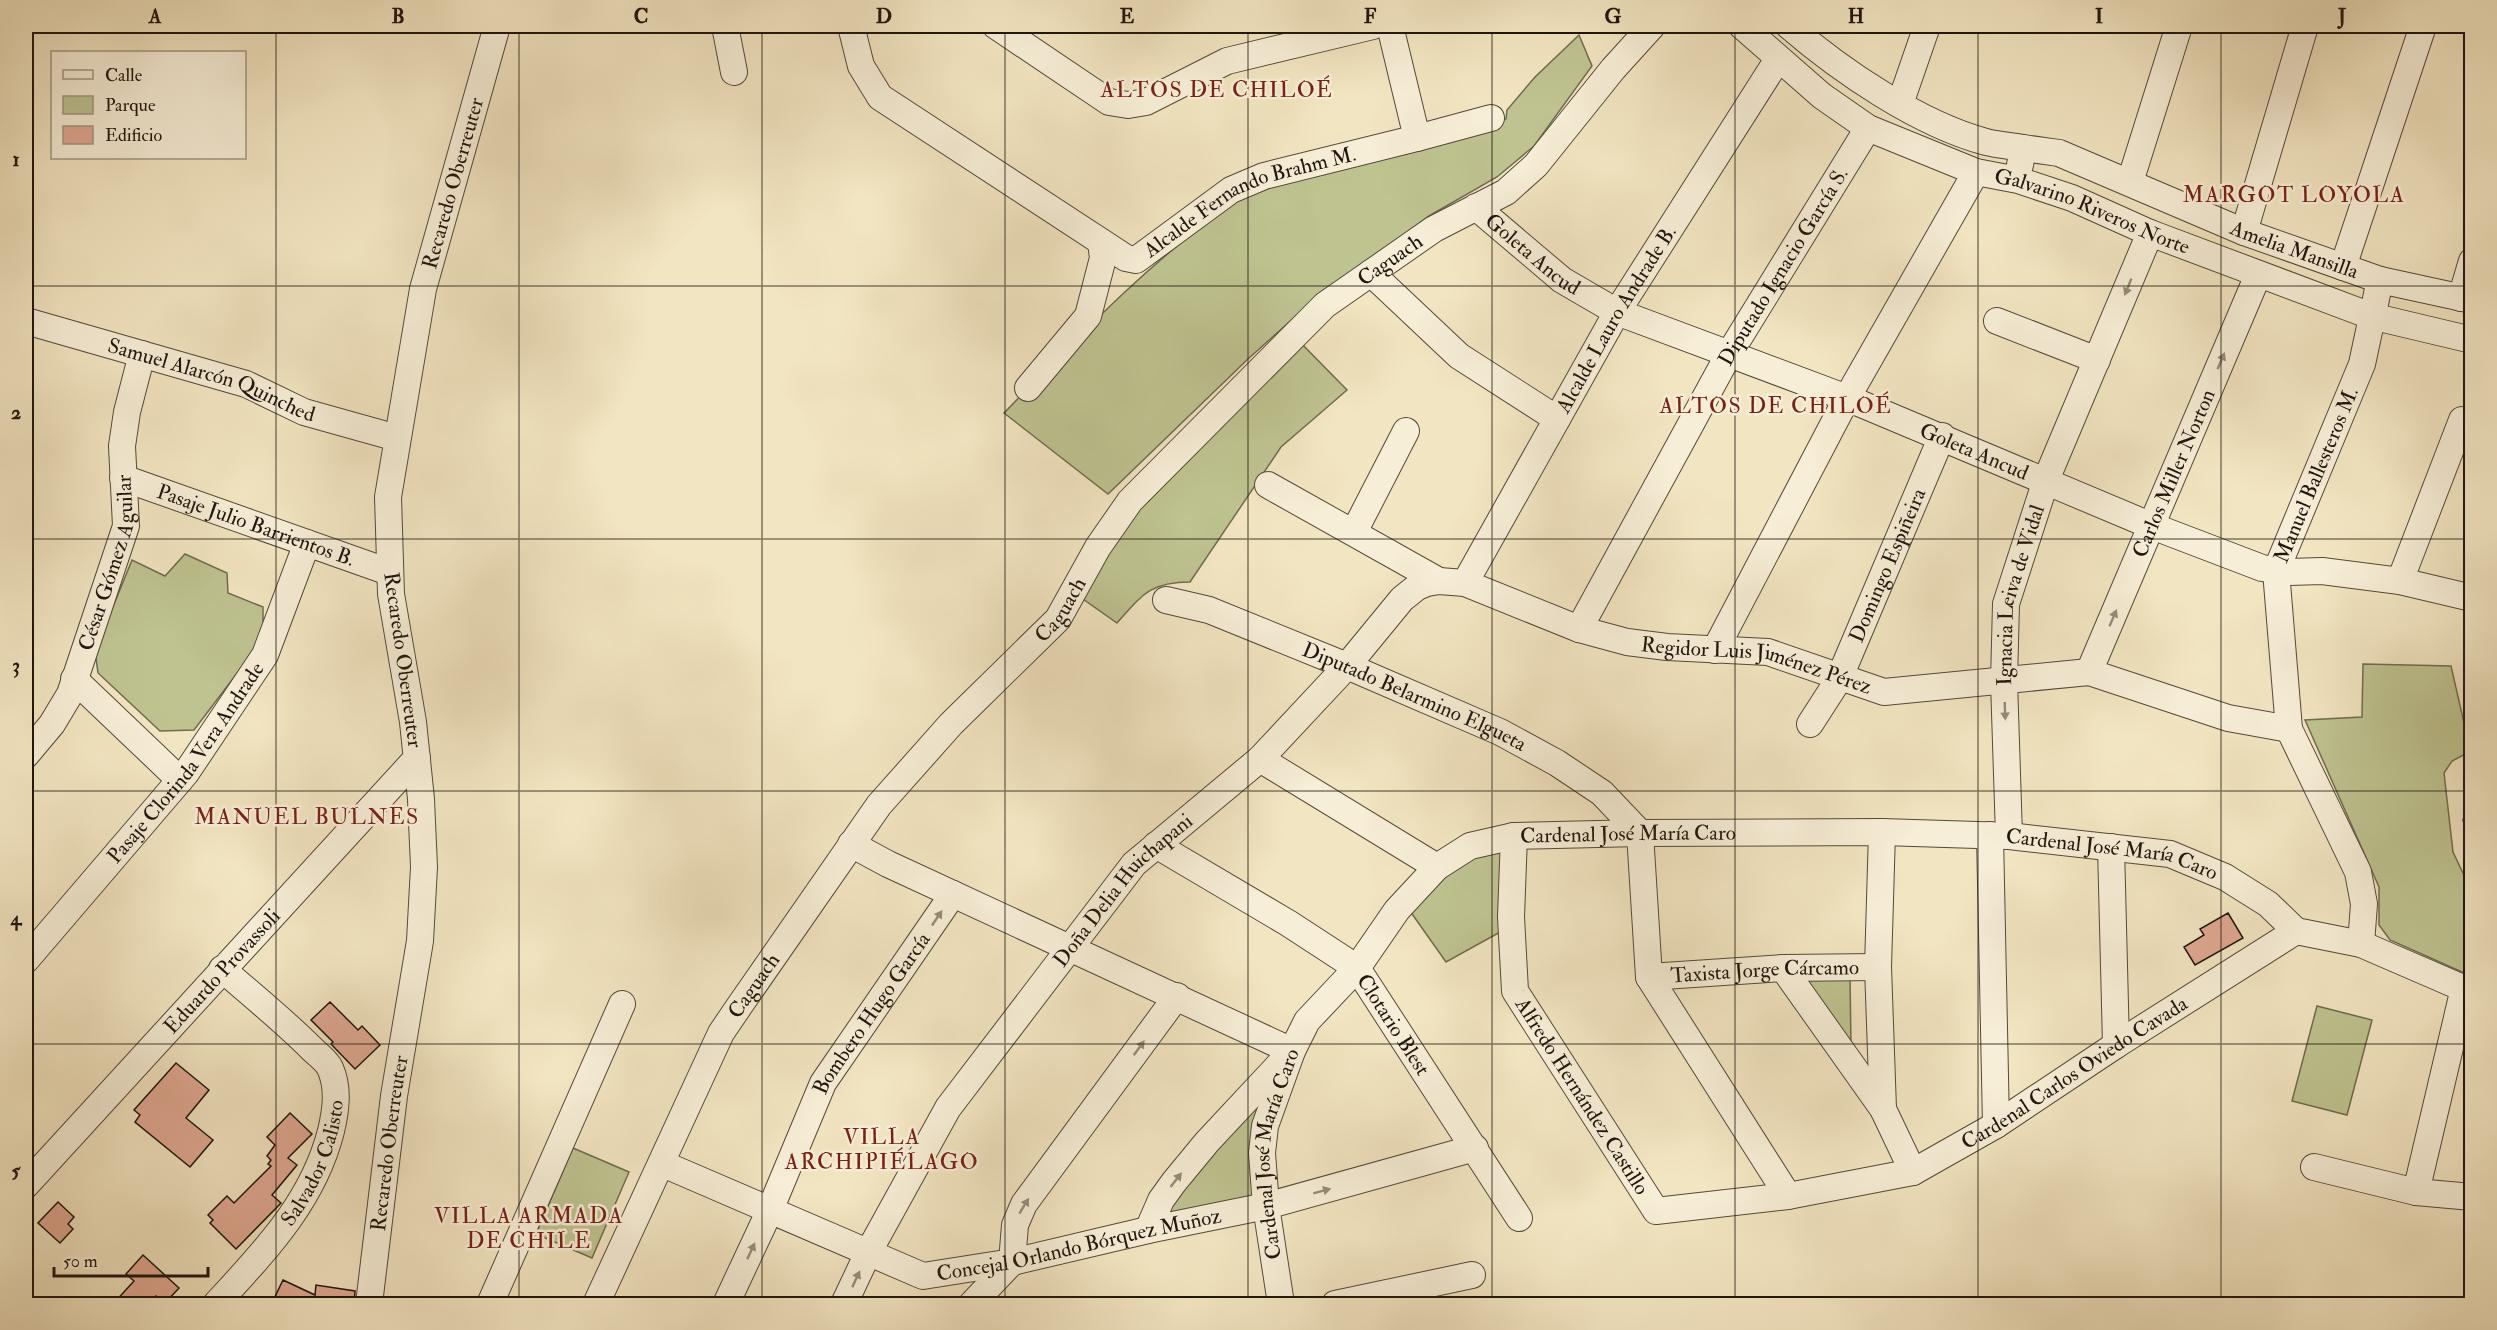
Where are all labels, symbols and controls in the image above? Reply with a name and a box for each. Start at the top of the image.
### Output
text: A [148,4,162,29]
text: B [391,4,405,29]
text: C [634,4,648,29]
text: D [876,4,892,29]
text: E [1120,4,1135,29]
text: F [1364,4,1377,29]
text: G [1605,4,1622,29]
text: H [1848,4,1864,29]
text: I [2095,4,2103,29]
text: J [2337,4,2346,29]
legend [51,51,246,159]
text: Calle [105,64,143,87]
district label: ALTOS DE CHILOÉ [1100,75,1333,104]
text: Parque [105,94,156,117]
street label: Recaredo Oberreuter [416,94,490,272]
text: Edificio [105,124,162,147]
street label: Alcalde Fernando Brahm M. [1137,140,1359,264]
text: 1 [12,147,20,172]
street label: Diputado Ignacio García S. [1712,162,1854,370]
street label: Galvarino Riveros Norte [1992,162,2194,260]
district label: MARGOT LOYOLA [2182,181,2406,209]
street label: Goleta Ancud [1480,207,1586,302]
street label: Amelia Mansilla [2225,214,2363,285]
street label: Alcalde Lauro Andrade B. [1549,220,1682,419]
street label: Caguach [1352,228,1428,292]
one-way arrow [2123,278,2132,296]
street label: Samuel Alarcón Quinched [105,332,319,428]
one-way arrow [2216,352,2226,370]
street label: Manuel Ballesteros M. [2267,383,2364,567]
street label: Carlos Miller Norton [2126,385,2221,561]
district label: ALTOS DE CHILOÉ [1659,391,1892,420]
text: 2 [11,400,21,425]
street label: Goleta Ancud [1916,417,2033,486]
street label: César Gómez Aguilar [72,474,140,654]
street label: Pasaje Julio Barrientos B. [153,478,358,572]
street label: Domingo Espiñeira [1843,484,1932,647]
street label: Ignacia Leiva de Vidal [1990,501,2051,686]
street label: Recaredo Oberreuter [377,571,429,750]
street label: Caguach [1029,573,1092,648]
one-way arrow [2108,610,2117,627]
street label: Regidor Luis Jiménez Pérez [1640,630,1875,700]
street label: Diputado Belarmino Elgueta [1298,636,1532,758]
text: 3 [12,653,20,678]
street label: Pasaje Clorinda Vera Andrade [101,657,270,869]
one-way arrow [2000,701,2009,720]
district label: MANUEL BULNES [194,803,420,831]
street label: Doña Delia Huichapani [1047,807,1199,972]
street label: Cardenal José María Caro [1520,819,1736,849]
street label: Cardenal José María Caro [2005,822,2222,886]
street label: Eduardo Provassoli [158,903,286,1039]
text: 4 [10,906,23,931]
one-way arrow [931,910,943,926]
street label: Bombero Hugo García [806,927,936,1098]
street label: Caguach [722,948,786,1023]
street label: Taxista Jorge Cárcamo [1670,954,1859,989]
street label: Clotario Blest [1351,969,1437,1081]
street label: Cardenal Carlos Oviedo Cavada [1956,990,2193,1156]
street label: Alfredo Hernández Castillo [1509,992,1655,1200]
one-way arrow [1132,1041,1144,1056]
street label: Cardenal José María Caro [1248,1045,1305,1261]
street label: Recaredo Oberreuter [364,1053,414,1233]
street label: Salvador Calisto [275,1099,349,1231]
district label: VILLA ARCHIPIÉLAGO [784,1123,979,1176]
text: 5 [12,1158,22,1183]
one-way arrow [1170,1172,1182,1187]
one-way arrow [1313,1185,1331,1195]
one-way arrow [1019,1197,1029,1214]
district label: VILLA ARMADA DE CHILE [434,1202,624,1255]
street label: Concejal Orlando Bórquez Muñoz [934,1202,1223,1287]
scale bar [54,1240,208,1278]
one-way arrow [746,1243,755,1260]
text: 50 m [63,1250,98,1273]
one-way arrow [852,1270,861,1287]

